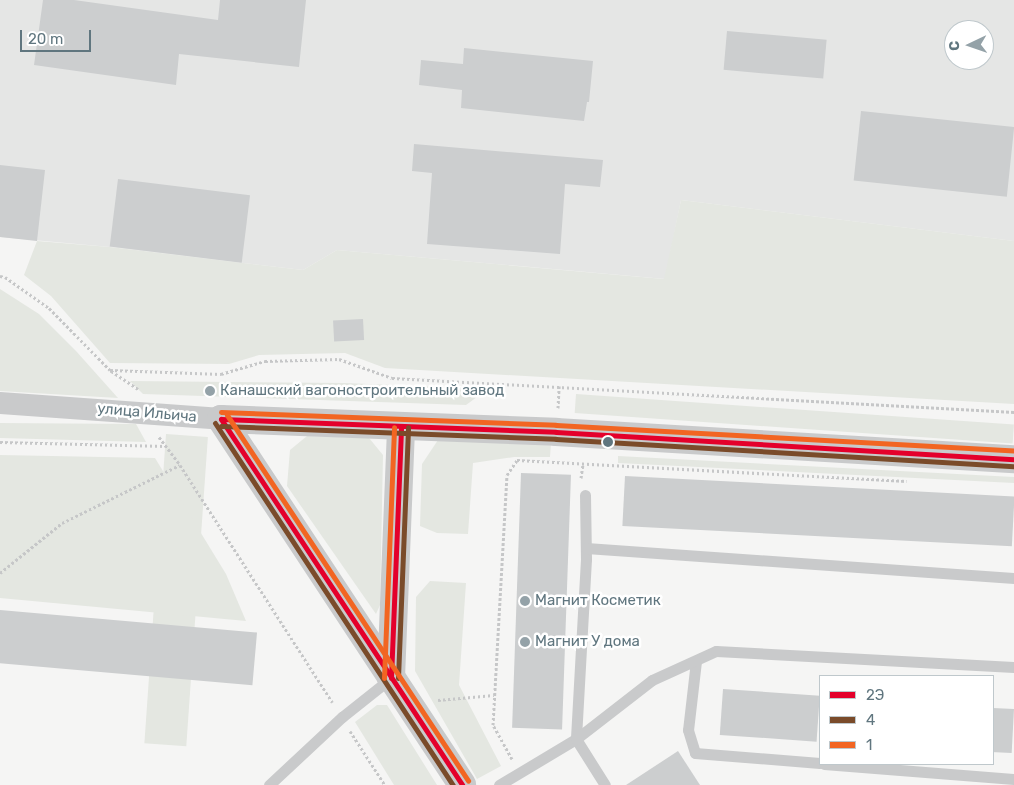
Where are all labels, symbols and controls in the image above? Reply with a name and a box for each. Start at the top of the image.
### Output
scale bar [22,20,94,52]
north arrow [944,20,994,70]
text: 20 m [28,30,63,48]
text: С [946,40,963,51]
place label: Канашский вагоностроительный завод [220,382,504,400]
marker: Канашский вагоностроительный завод [204,385,216,397]
street label: улица Ильича [96,400,198,426]
unlabelled marker [603,437,613,447]
place label: Магнит Косметик [535,592,661,610]
marker: Магнит Косметик [519,595,531,607]
place label: Магнит У дома [535,633,640,651]
marker: Магнит У дома [519,636,531,648]
legend [819,675,994,765]
text: 2Э [866,686,884,704]
text: 4 [866,711,875,729]
text: 1 [866,736,872,754]

